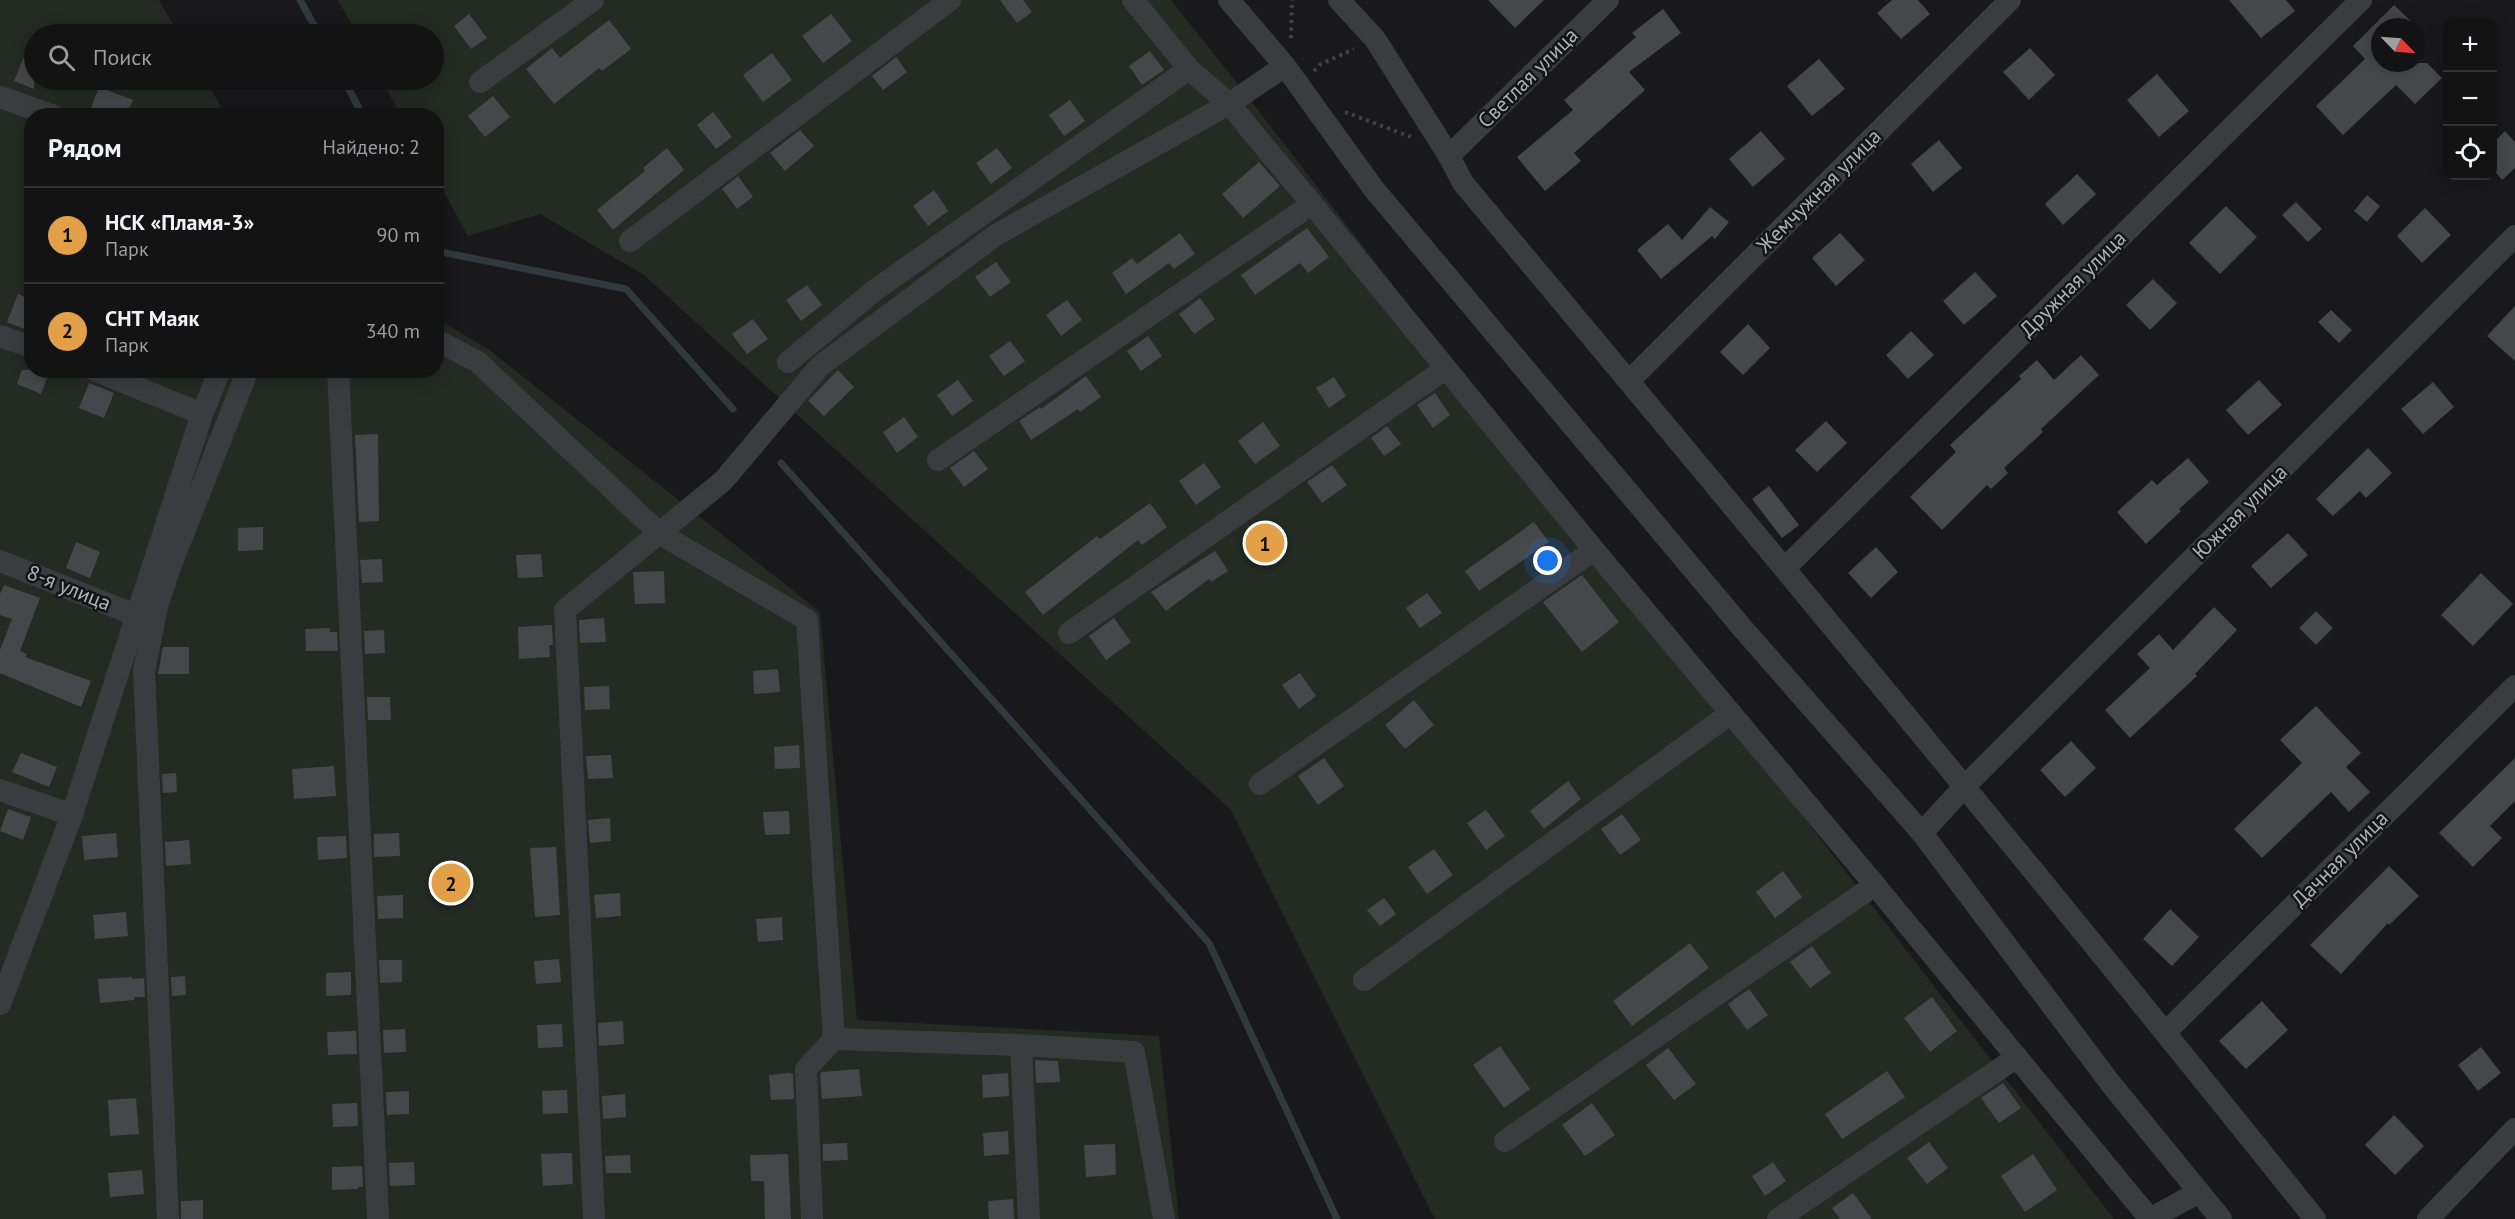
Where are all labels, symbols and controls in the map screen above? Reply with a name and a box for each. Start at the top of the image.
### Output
north arrow [2371,18,2425,72]
map controls [2443,18,2497,180]
button: + [2443,18,2497,72]
street label: Светлая улица [1472,22,1584,134]
search box [24,24,444,90]
icon: search [45,41,78,74]
text: Поиск [93,43,152,71]
button: − [2443,72,2497,126]
street label: Жемчужная улица [1750,123,1887,259]
button: locate [2443,126,2497,180]
text: Рядом [48,131,122,164]
text: Найдено: 2 [323,134,420,160]
text: НСК «Пламя-3» [105,208,254,236]
text: 1 [62,222,73,248]
text: 90 m [377,222,420,248]
street label: Дружная улица [2014,225,2132,343]
text: Парк [105,236,148,262]
text: СНТ Маяк [105,304,199,332]
text: 2 [62,318,73,344]
text: 340 m [366,318,420,344]
text: Парк [105,332,148,358]
street label: Южная улица [2186,458,2293,565]
pin: 1 [1246,520,1284,566]
your location [1533,546,1562,575]
street label: 8-я улица [23,559,115,617]
street label: Дачная улица [2286,805,2394,913]
pin: 2 [432,860,470,906]

